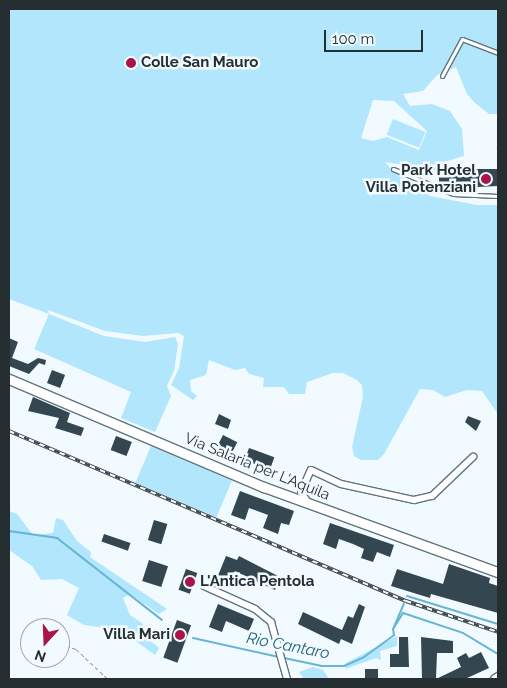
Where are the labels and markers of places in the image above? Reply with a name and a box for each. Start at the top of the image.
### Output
place label: Colle San Mauro [141,54,258,72]
marker: Colle San Mauro [125,57,137,69]
place label: Park Hotel Villa Potenziani [366,161,476,196]
marker: Park Hotel Villa Potenziani [480,173,492,185]
place label: L'Antica Pentola [200,573,314,591]
marker: L'Antica Pentola [184,576,196,588]
place label: Villa Mari [103,626,170,644]
marker: Villa Mari [174,629,186,641]

